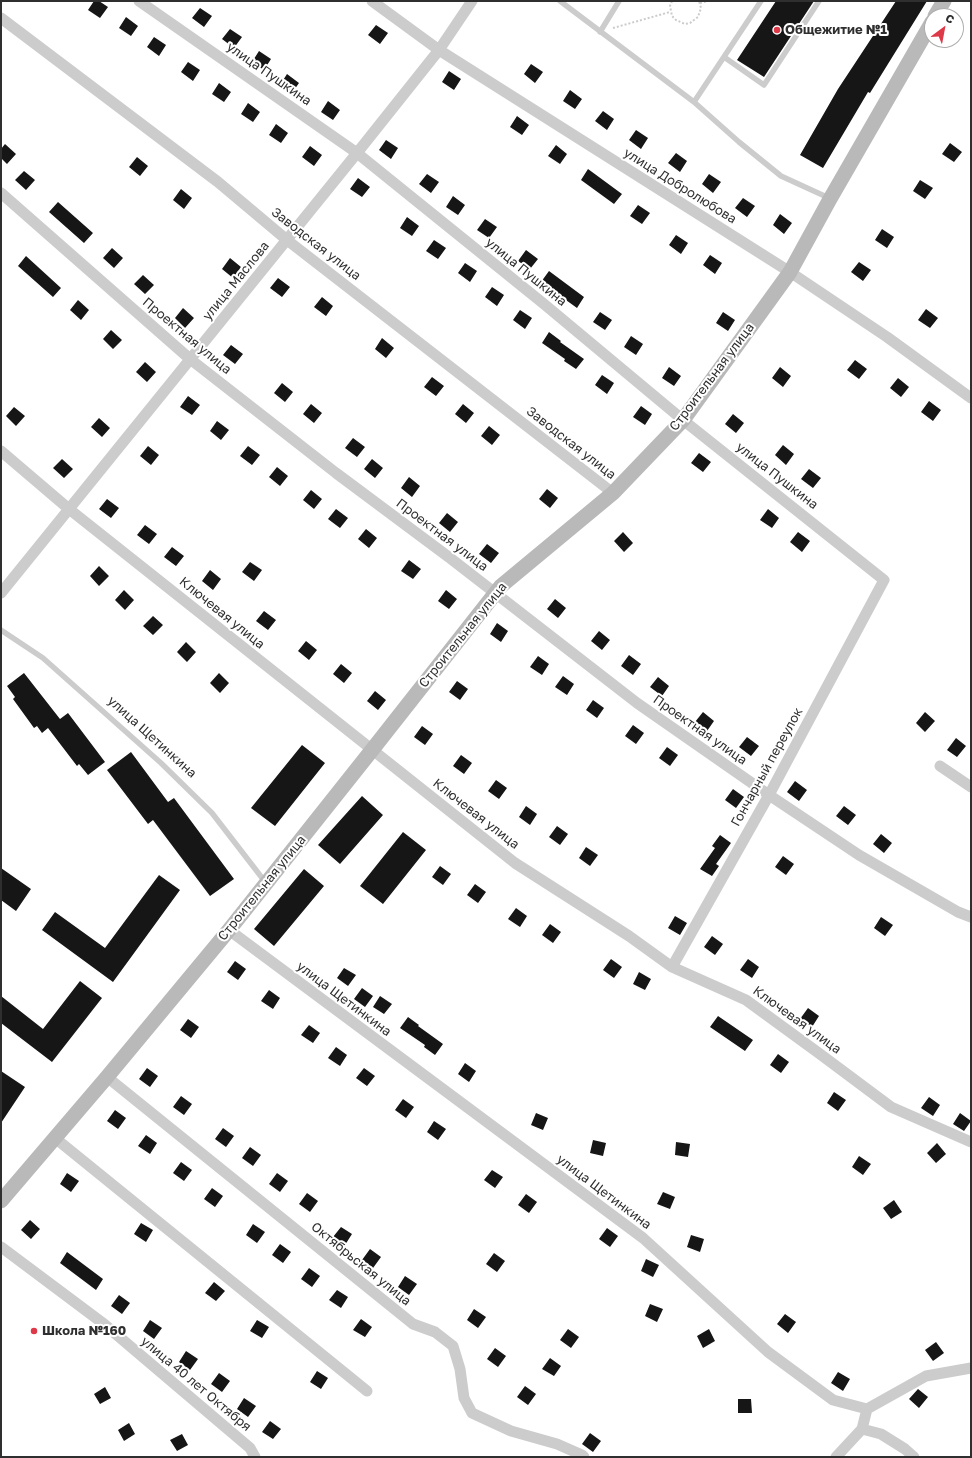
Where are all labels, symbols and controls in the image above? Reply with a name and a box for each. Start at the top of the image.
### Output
north arrow [924,8,964,48]
text: С [943,11,957,26]
place label: Общежитие №1 [785,22,887,38]
marker: Общежитие №1 [772,25,782,35]
street label: улица Пушкина [224,39,314,109]
street label: улица Добролюбова [621,145,739,227]
street label: Заводская улица [268,204,364,284]
street label: улица Пушкина [482,235,570,309]
street label: улица Маслова [199,238,273,324]
street label: Проектная улица [139,294,235,378]
street label: Строительная улица [666,320,758,434]
street label: Заводская улица [523,403,619,483]
street label: улица Пушкина [733,439,821,513]
street label: Проектная улица [393,495,491,575]
street label: Ключевая улица [176,574,268,652]
street label: Строительная улица [416,579,510,691]
street label: Проектная улица [650,692,750,768]
street label: улица Щетинкина [104,693,200,781]
street label: Гончарный переулок [728,705,806,829]
street label: Ключевая улица [430,775,522,853]
street label: Строительная улица [215,832,309,944]
street label: улица Щетинкина [294,958,394,1040]
street label: Ключевая улица [750,983,844,1057]
street label: улица Щетинкина [554,1151,654,1233]
street label: Октябрьская улица [308,1219,414,1309]
place label: Школа №160 [42,1323,126,1339]
marker: Школа №160 [29,1326,39,1336]
street label: улица 40 лет Октября [138,1333,254,1435]

